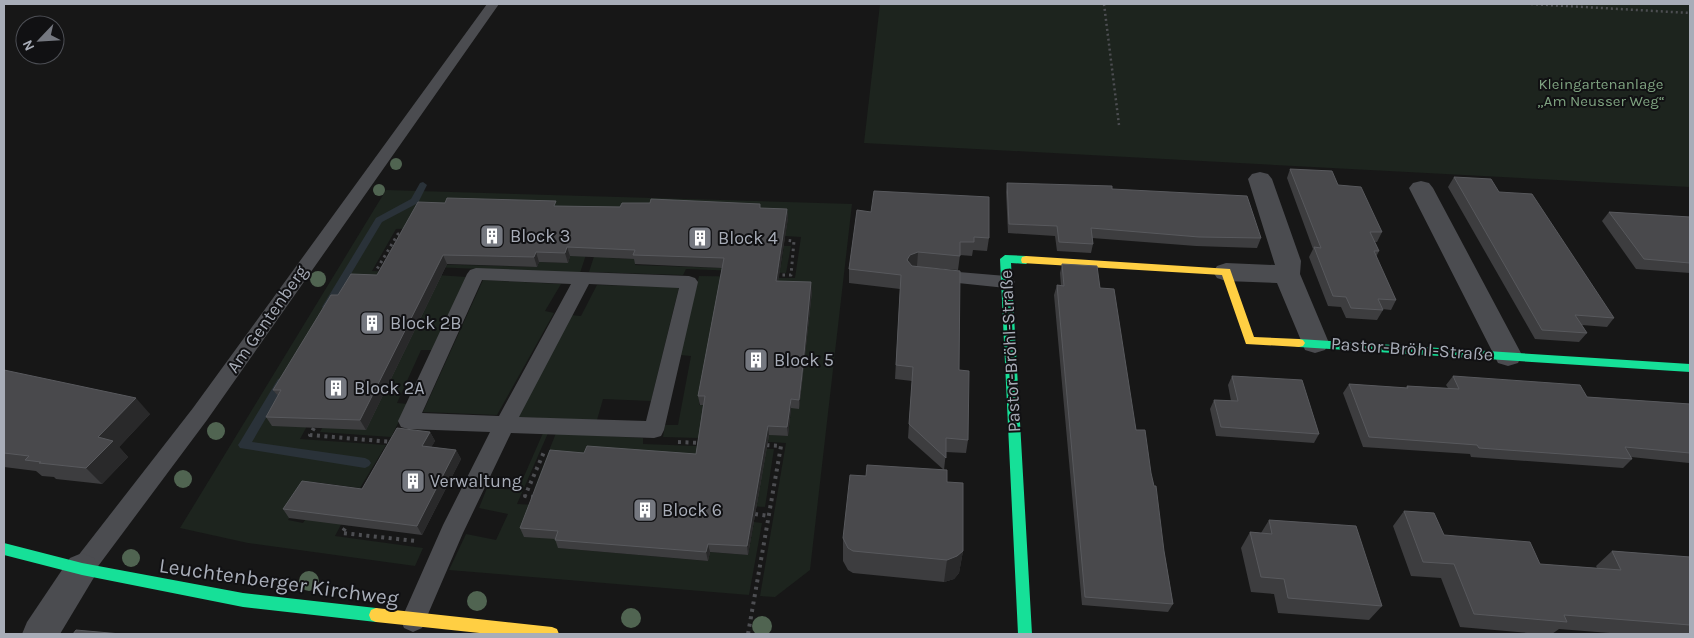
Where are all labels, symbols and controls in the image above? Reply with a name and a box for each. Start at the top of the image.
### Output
north arrow [15,15,65,65]
text: N [19,37,38,53]
park label: Kleingartenanlage „Am Neusser Weg“ [1537,75,1665,110]
building icon: Block 3 [479,223,505,249]
place label: Block 3 [510,225,570,247]
building icon: Block 4 [687,225,713,251]
place label: Block 4 [718,227,778,249]
street label: Am Gentenberg [222,261,312,377]
street label: Pastor-Bröhl-Straße [995,269,1025,433]
building icon: Block 2B [359,310,385,336]
place label: Block 2B [390,312,461,334]
street label: Pastor-Bröhl-Straße [1330,332,1494,366]
building icon: Block 5 [743,347,769,373]
place label: Block 5 [774,349,834,371]
building icon: Block 2A [323,375,349,401]
place label: Block 2A [354,377,425,399]
building icon: Verwaltung [400,468,426,494]
place label: Verwaltung [430,470,522,492]
building icon: Block 6 [632,497,658,523]
place label: Block 6 [662,499,722,521]
street label: Leuchtenberger Kirchweg [158,553,401,611]

